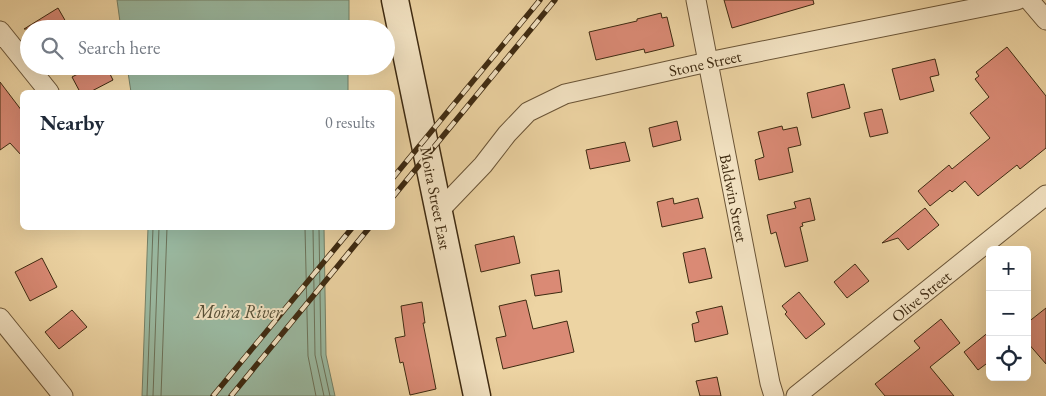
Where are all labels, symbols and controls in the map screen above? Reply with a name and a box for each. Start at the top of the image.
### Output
search box [20,20,395,75]
icon: search [38,34,66,62]
text: Search here [78,35,160,60]
street label: Stone Street [667,46,743,81]
text: Nearby [40,109,104,136]
text: 0 results [325,112,375,133]
street label: Moira Street East [415,145,456,251]
street label: Baldwin Street [715,152,752,244]
map controls [986,246,1031,381]
button: + [986,246,1031,291]
street label: Olive Street [887,266,956,327]
button: − [986,291,1031,336]
water label: Moira River [195,300,283,323]
button: locate [986,336,1031,381]

